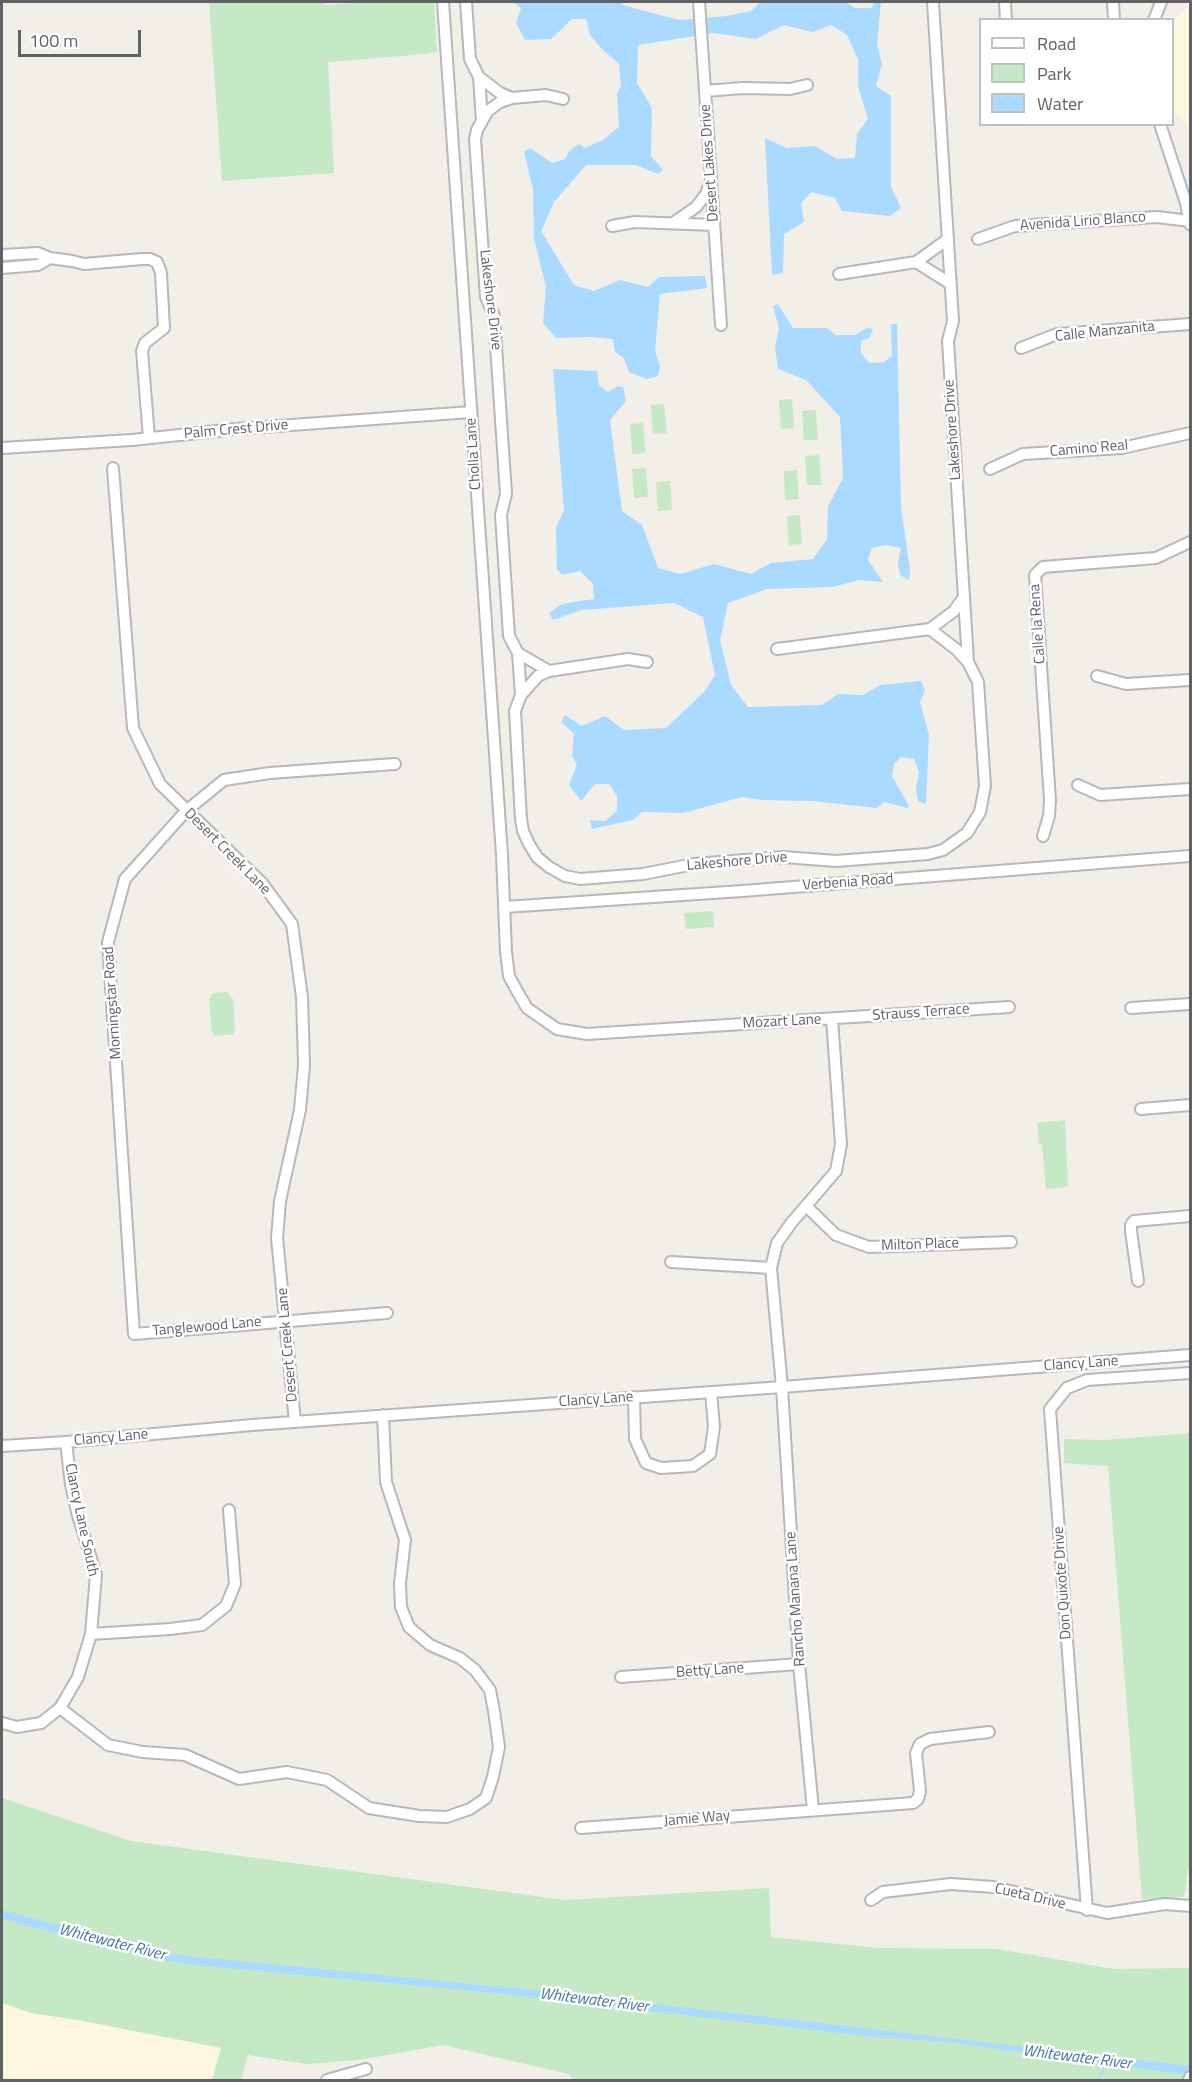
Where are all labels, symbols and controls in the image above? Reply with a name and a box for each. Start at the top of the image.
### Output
scale bar [21,18,144,56]
legend [979,18,1174,126]
text: 100 m [29,27,78,54]
text: Road [1037,30,1076,57]
text: Park [1037,60,1071,87]
text: Water [1037,90,1083,117]
street label: Desert Lakes Drive [697,104,723,222]
street label: Avenida Lirio Blanco [1019,209,1147,235]
street label: Lakeshore Drive [475,249,505,351]
street label: Calle Manzanita [1054,318,1156,346]
street label: Lakeshore Drive [941,379,965,481]
street label: Palm Crest Drive [183,416,289,444]
street label: Cholla Lane [463,417,485,491]
street label: Camino Real [1049,437,1129,461]
street label: Calle la Rena [1026,583,1050,665]
street label: Desert Creek Lane [180,805,274,899]
street label: Lakeshore Drive [686,849,788,875]
street label: Verbenia Road [802,871,894,895]
street label: Morningstar Road [100,946,126,1060]
street label: Strauss Terrace [872,1001,970,1025]
street label: Mozart Lane [742,1011,822,1033]
street label: Milton Place [881,1235,959,1255]
street label: Desert Creek Lane [274,1287,302,1403]
street label: Tanglewood Lane [152,1313,262,1341]
street label: Clancy Lane [1043,1352,1119,1376]
street label: Clancy Lane [558,1388,634,1412]
street label: Clancy Lane [73,1426,149,1450]
street label: Clancy Lane South [60,1462,102,1578]
street label: Don Quixote Drive [1050,1526,1076,1640]
street label: Rancho Manana Lane [782,1531,810,1667]
street label: Betty Lane [675,1660,745,1682]
street label: Jamie Way [663,1807,731,1831]
street label: Cueta Drive [993,1880,1067,1914]
water label: Whitewater River [57,1920,167,1966]
water label: Whitewater River [539,1985,649,2017]
water label: Whitewater River [1022,2042,1132,2074]

